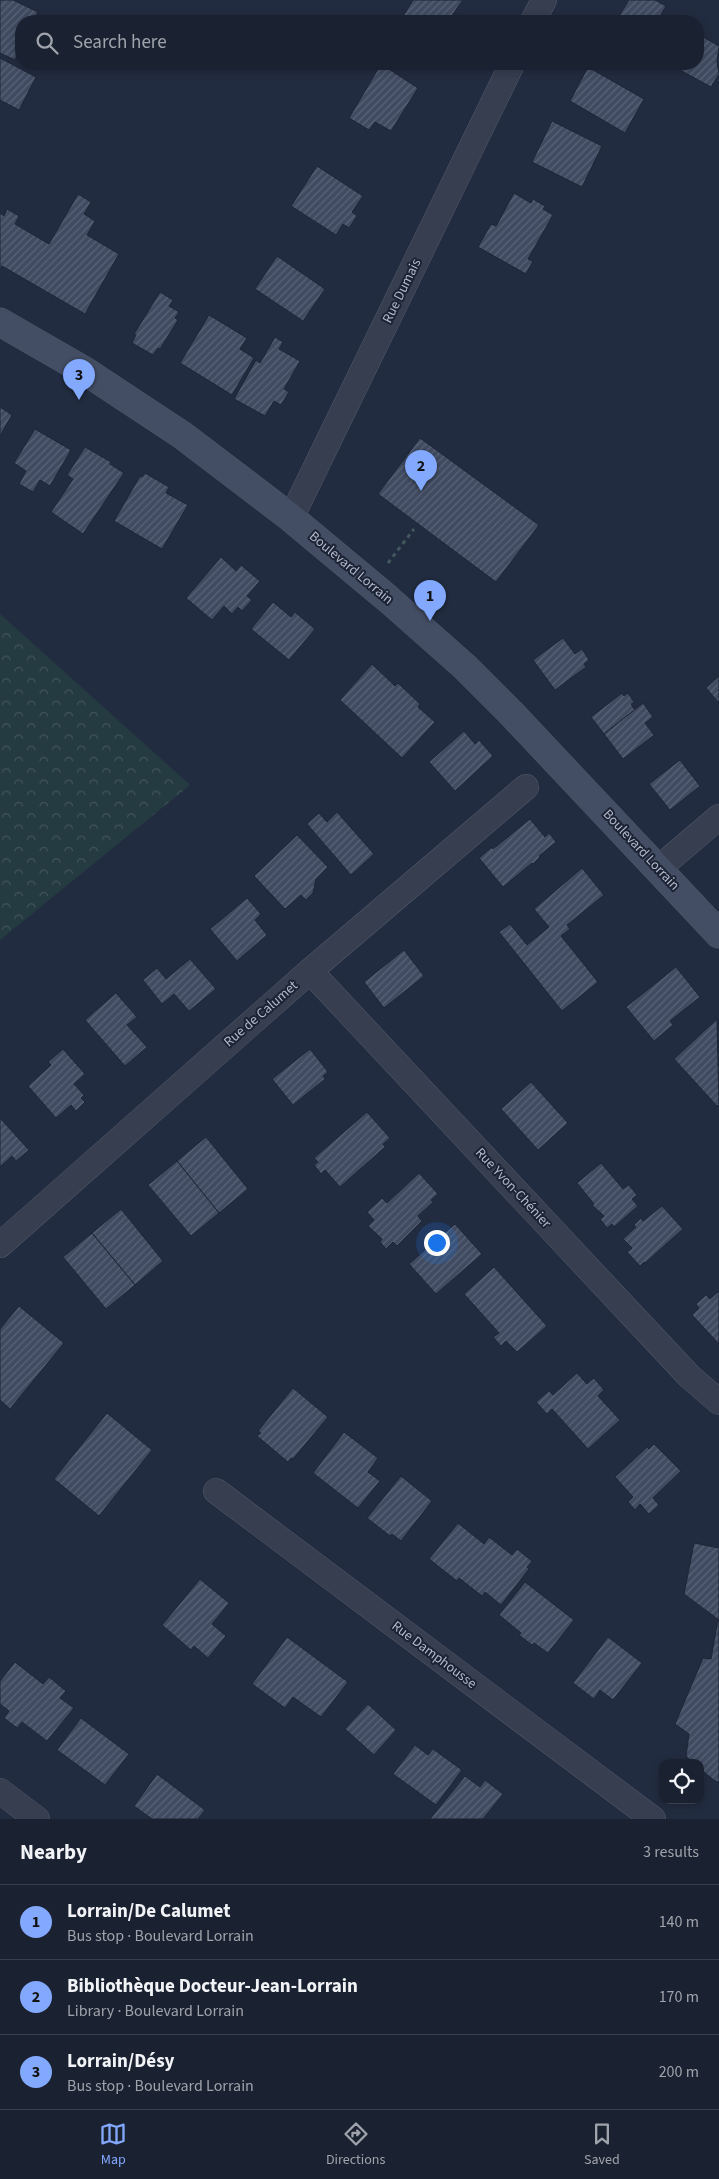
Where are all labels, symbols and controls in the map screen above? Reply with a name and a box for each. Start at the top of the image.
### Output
search box [15,15,704,70]
icon: search [33,29,61,57]
text: Search here [73,29,167,56]
street label: Rue Dumais [378,255,426,327]
pin: 3 [63,359,95,400]
pin: 2 [405,450,437,491]
street label: Boulevard Lorrain [305,527,397,609]
pin: 1 [414,580,446,621]
street label: Boulevard Lorrain [598,805,684,895]
street label: Rue de Calumet [220,976,303,1052]
street label: Rue Yvon-Chénier [470,1143,556,1233]
your location [424,1230,450,1256]
street label: Rue Damphousse [387,1616,481,1694]
map controls [659,1759,704,1804]
button: locate [659,1759,704,1804]
text: Nearby [20,1837,87,1867]
text: 3 results [643,1841,699,1863]
text: Lorrain/De Calumet [67,1898,231,1925]
text: 1 [32,1911,40,1933]
text: 140 m [659,1911,699,1933]
text: Bus stop · Boulevard Lorrain [67,1925,254,1947]
text: Bibliothèque Docteur-Jean-Lorrain [67,1973,358,2000]
text: 2 [32,1986,40,2008]
text: 170 m [659,1986,699,2008]
text: Library · Boulevard Lorrain [67,2000,244,2022]
text: Lorrain/Désy [67,2048,175,2075]
text: 3 [32,2061,40,2083]
text: 200 m [659,2061,699,2083]
text: Bus stop · Boulevard Lorrain [67,2075,254,2097]
tab: Map [99,2120,127,2170]
tab: Directions [326,2120,385,2170]
tab: Saved [584,2120,620,2170]

